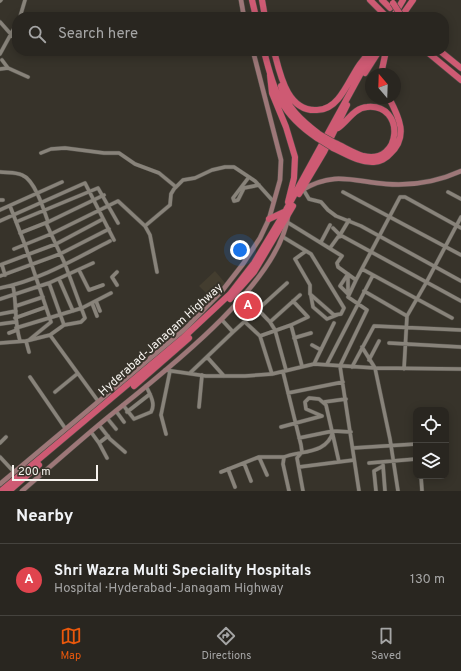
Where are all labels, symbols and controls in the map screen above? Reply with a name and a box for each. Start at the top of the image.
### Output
search box [12,12,449,56]
icon: search [26,23,48,45]
text: Search here [58,25,138,44]
north arrow [365,68,401,104]
your location [230,240,250,260]
street label: Hyderabad-Janagam Highway [95,280,227,400]
pin: A [235,291,261,321]
map controls [413,407,449,479]
button: locate [413,407,449,443]
button: layers [413,443,449,479]
scale bar [12,463,98,482]
text: 200 m [18,465,51,479]
text: Nearby [16,506,73,528]
text: Shri Wazra Multi Speciality Hospitals [54,562,311,581]
text: A [24,572,34,588]
text: 130 m [410,572,445,588]
text: Hospital · Hyderabad-Janagam Highway [54,581,284,597]
tab: Map [60,625,82,663]
tab: Directions [201,625,251,663]
tab: Saved [371,625,401,663]

